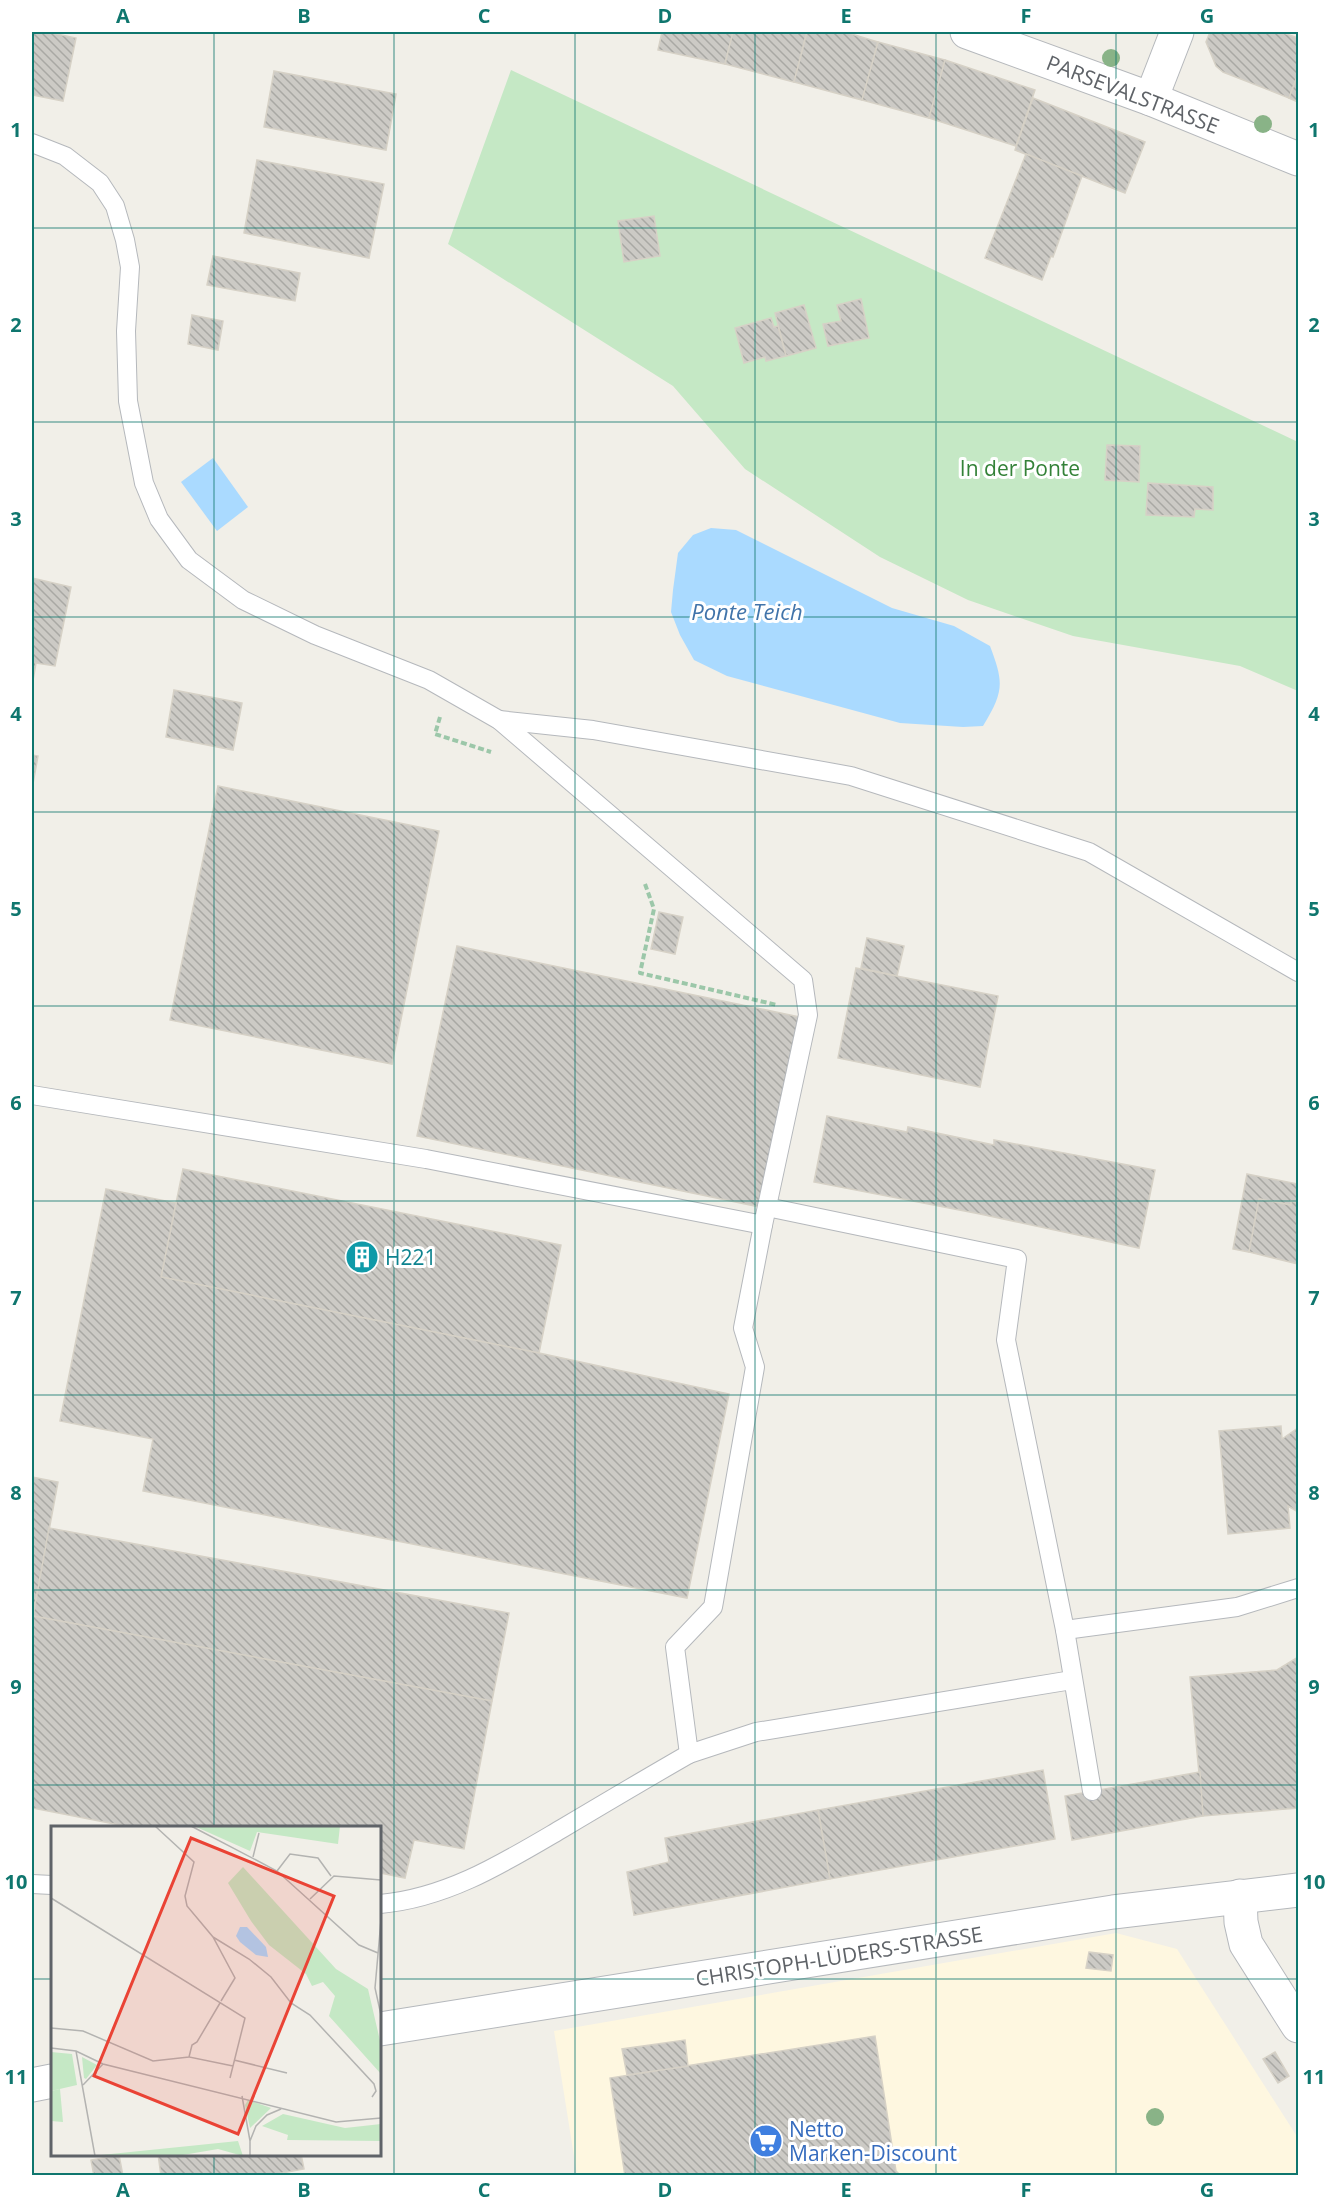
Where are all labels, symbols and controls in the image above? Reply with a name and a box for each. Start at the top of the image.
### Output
text: A [116,2,130,29]
text: B [297,2,311,29]
text: C [478,2,491,29]
text: D [658,2,672,29]
text: E [840,2,852,29]
text: F [1021,2,1031,29]
text: G [1200,2,1214,29]
street label: PARSEVALSTRASSE [1043,48,1223,140]
text: 1 [10,116,22,143]
text: 1 [1308,116,1320,143]
text: 2 [10,311,22,338]
text: 2 [1308,311,1320,338]
park label: In der Ponte [960,454,1080,482]
text: 3 [10,505,22,532]
text: 3 [1308,505,1320,532]
water label: Ponte Teich [691,596,803,626]
text: 4 [10,700,22,727]
text: 4 [1308,700,1320,727]
text: 5 [10,895,22,922]
text: 5 [1308,895,1320,922]
text: 6 [10,1089,22,1116]
text: 6 [1308,1089,1320,1116]
building icon: H221 [344,1239,380,1275]
place label: H221 [385,1243,437,1271]
text: 7 [10,1284,22,1311]
text: 7 [1308,1284,1320,1311]
text: 8 [10,1479,22,1506]
text: 8 [1308,1479,1320,1506]
text: 9 [10,1673,22,1700]
text: 9 [1308,1673,1320,1700]
inset map [51,1826,381,2156]
text: 10 [5,1868,27,1895]
text: 10 [1303,1868,1325,1895]
street label: CHRISTOPH-LÜDERS-STRASSE [693,1919,985,1993]
text: 11 [5,2063,27,2090]
text: 11 [1303,2063,1325,2090]
place label: Netto Marken-Discount [789,2115,957,2167]
supermarket icon: Netto Marken-Discount [748,2123,784,2159]
text: A [116,2176,130,2203]
text: B [297,2176,311,2203]
text: C [478,2176,491,2203]
text: D [658,2176,672,2203]
text: E [840,2176,852,2203]
text: F [1021,2176,1031,2203]
text: G [1200,2176,1214,2203]

